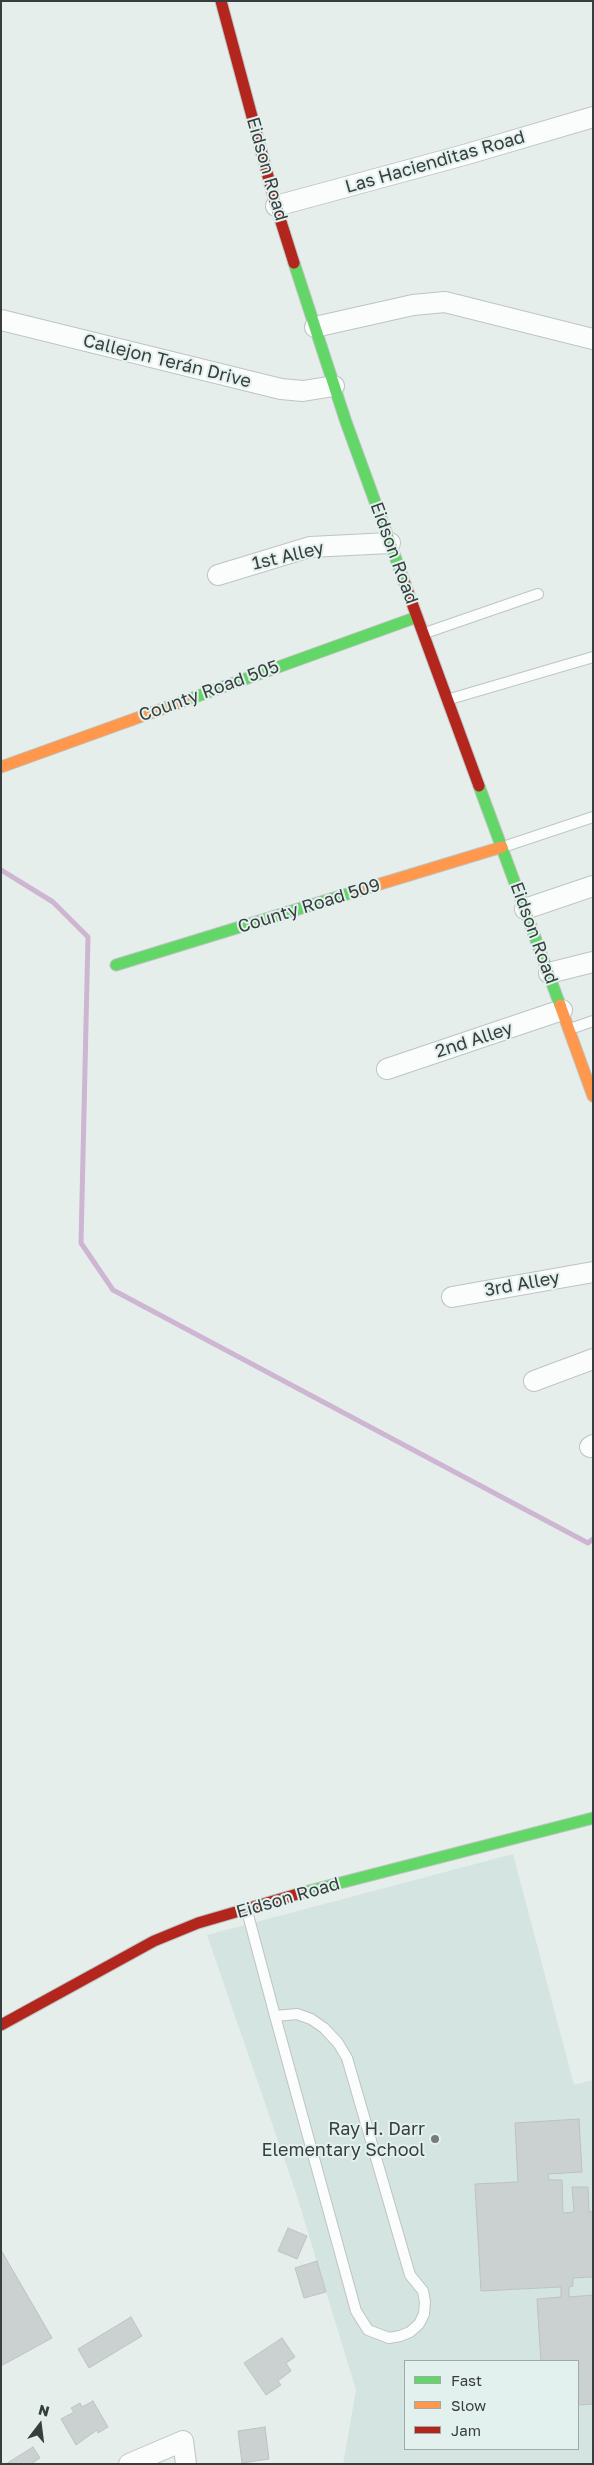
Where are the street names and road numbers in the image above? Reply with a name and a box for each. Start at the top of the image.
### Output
street label: Eidson Road [242,115,292,223]
street label: Las Hacienditas Road [343,126,527,198]
street label: Callejon Terán Drive [81,330,253,392]
street label: Eidson Road [366,499,422,607]
street label: 1st Alley [250,537,326,575]
street label: County Road 505 [136,656,282,726]
street label: County Road 509 [235,874,383,938]
street label: Eidson Road [506,879,562,987]
street label: 2nd Alley [432,1017,516,1063]
street label: 3rd Alley [483,1267,561,1301]
street label: Eidson Road [234,1873,342,1923]

